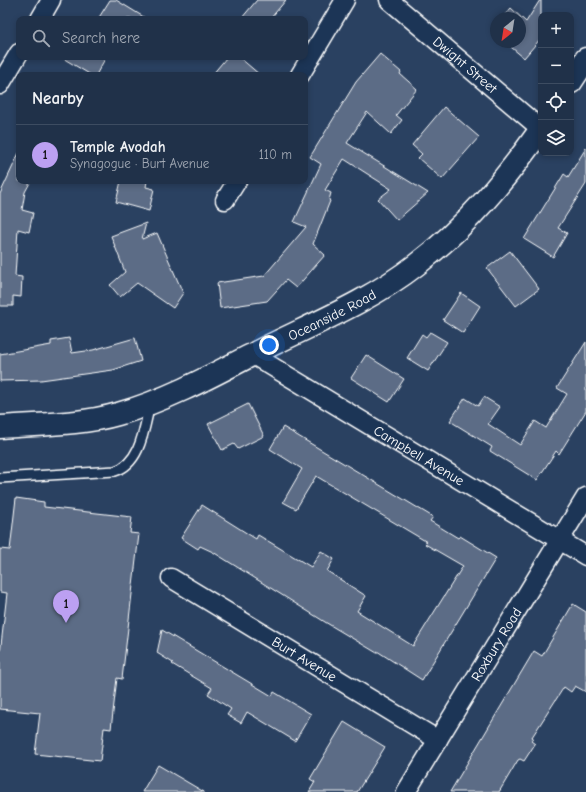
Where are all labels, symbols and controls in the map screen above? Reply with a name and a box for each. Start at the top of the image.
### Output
north arrow [490,12,526,48]
map controls [538,12,574,156]
button: + [538,12,574,48]
search box [16,16,308,60]
icon: search [30,27,52,49]
text: Search here [62,29,140,47]
street label: Dwight Street [430,33,502,97]
button: − [538,48,574,84]
button: locate [538,84,574,120]
text: Nearby [32,89,83,108]
button: layers [538,120,574,156]
text: Temple Avodah [70,138,166,156]
text: 1 [42,147,48,162]
text: 110 m [259,147,292,162]
text: Synagogue · Burt Avenue [70,156,209,171]
street label: Oceanside Road [285,285,379,344]
your location [259,335,279,355]
street label: Campbell Avenue [371,421,468,489]
pin: 1 [53,590,79,623]
street label: Roxbury Road [467,604,525,684]
street label: Burt Avenue [269,633,340,685]

